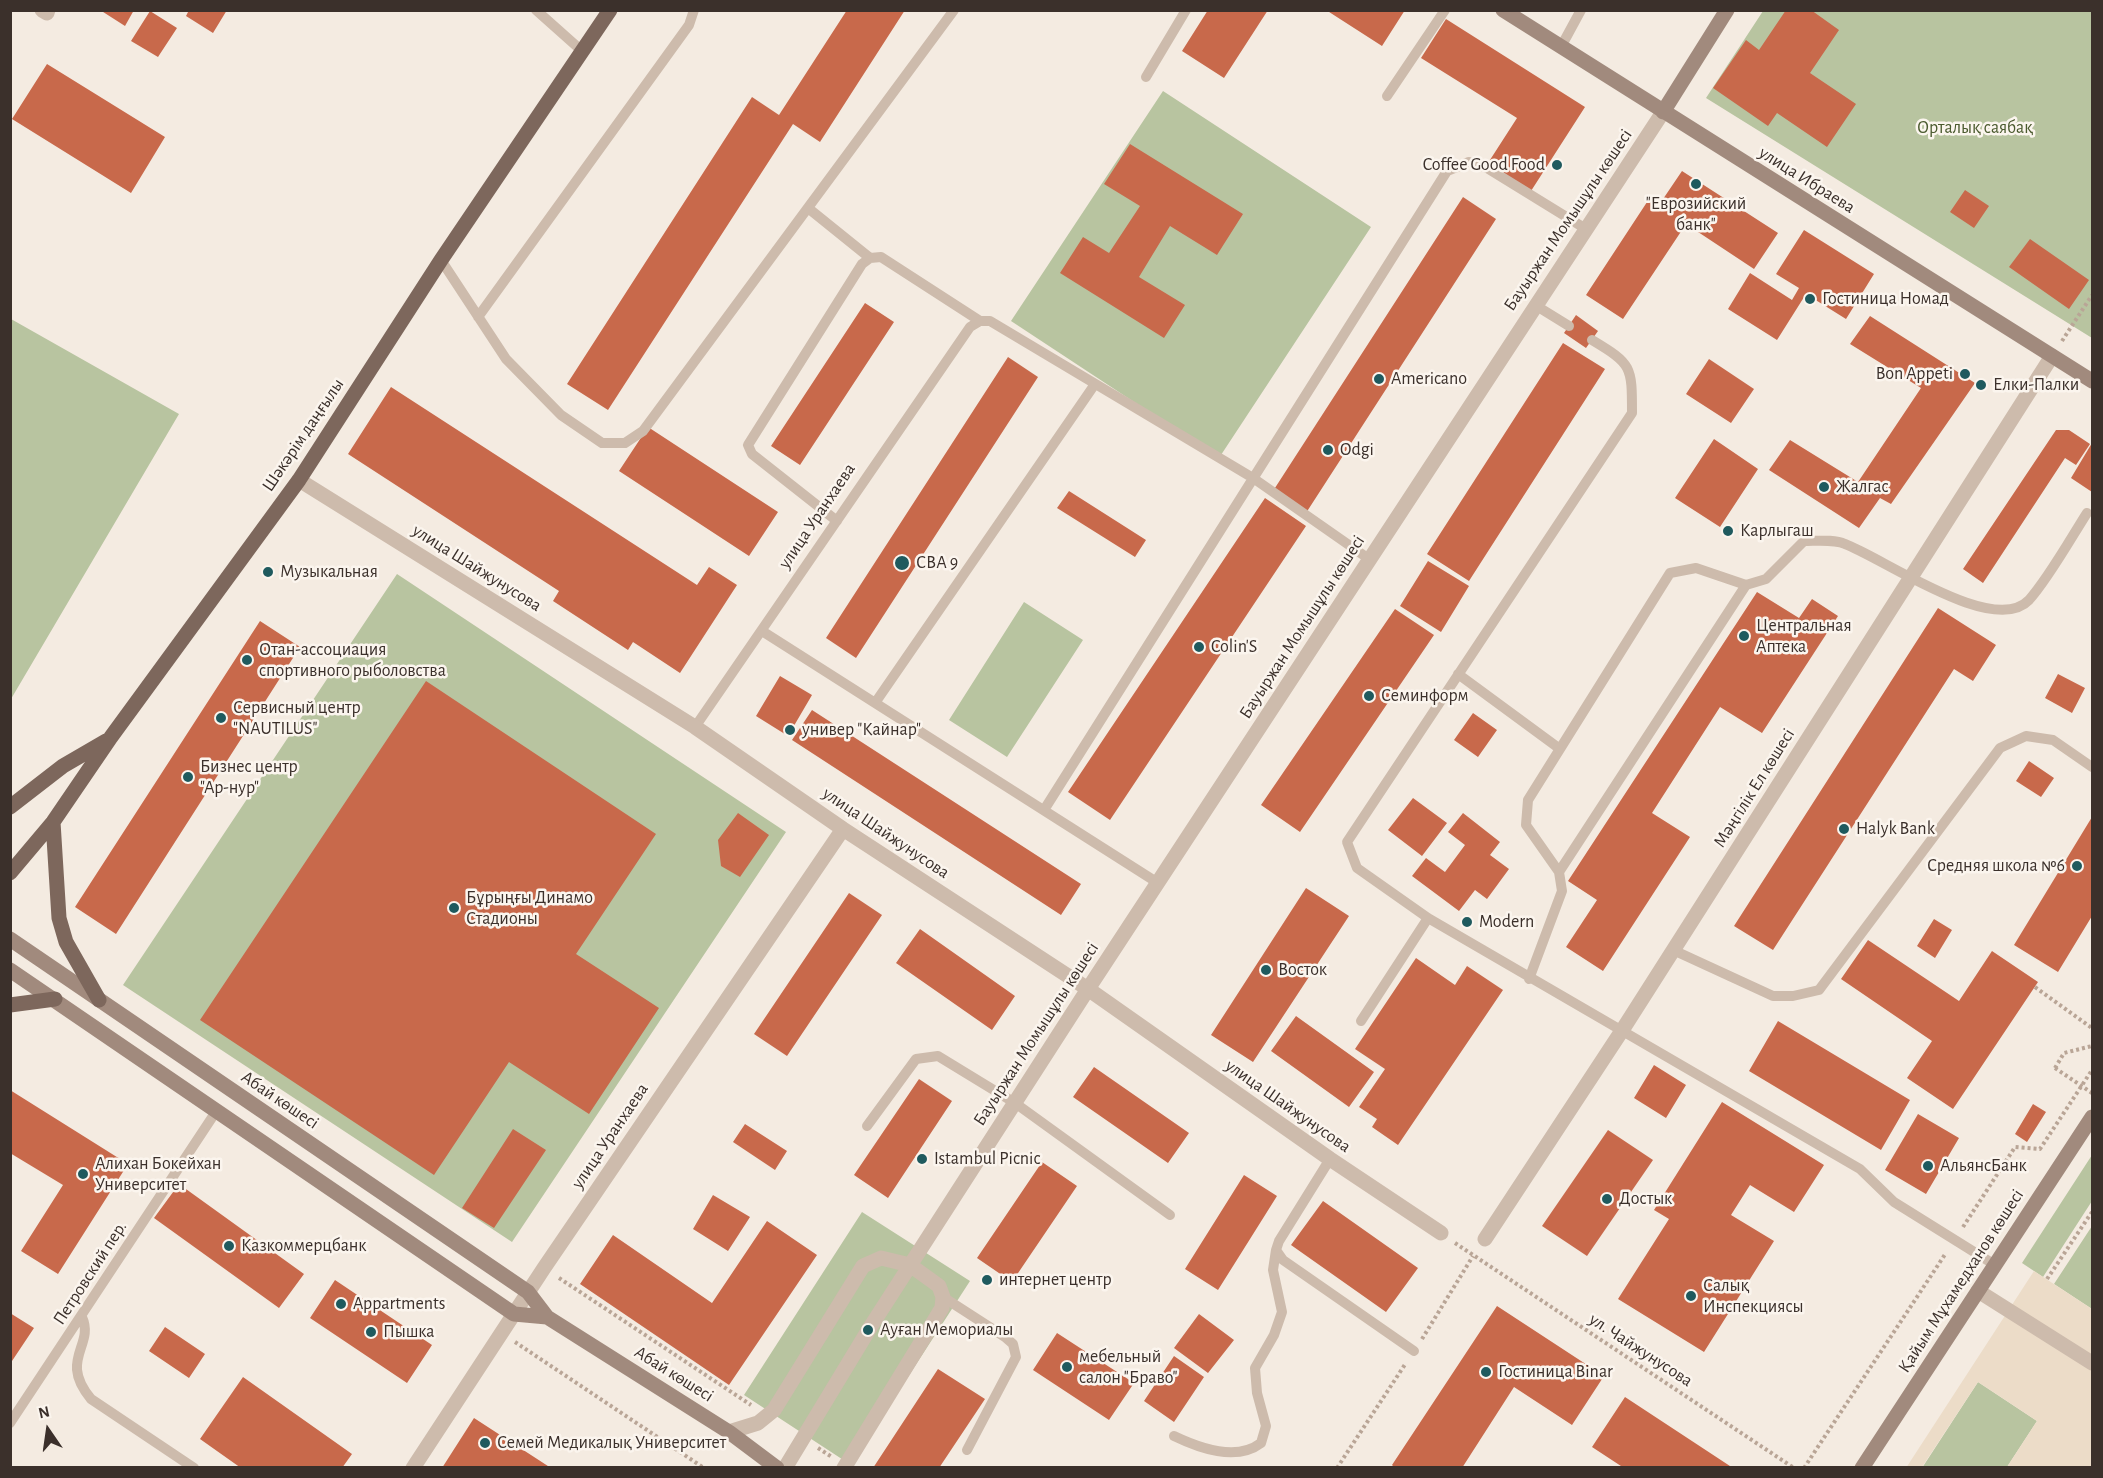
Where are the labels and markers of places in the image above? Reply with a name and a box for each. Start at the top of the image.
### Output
place label: Coffee Good Food [1423,154,1545,176]
marker: Coffee Good Food [1550,158,1564,172]
marker: "Еврозийский банк" [1689,177,1703,191]
place label: "Еврозийский банк" [1646,193,1746,236]
place label: Гостиница Номад [1822,288,1949,310]
marker: Гостиница Номад [1803,292,1817,306]
place label: Bon Appeti [1876,363,1953,385]
marker: Bon Appeti [1958,367,1972,381]
place label: Americano [1391,368,1467,390]
marker: Americano [1372,372,1386,386]
place label: Елки-Палки [1993,374,2079,396]
marker: Елки-Палки [1974,378,1988,392]
place label: Odgi [1340,439,1374,461]
marker: Odgi [1321,443,1335,457]
place label: Жалгас [1836,476,1889,498]
marker: Жалгас [1817,480,1831,494]
place label: Карлыгаш [1740,520,1814,542]
marker: Карлыгаш [1721,524,1735,538]
place label: СВА 9 [916,552,958,574]
marker: СВА 9 [893,554,911,572]
place label: Музыкальная [280,561,378,583]
marker: Музыкальная [261,565,275,579]
place label: Центральная Аптека [1756,615,1852,658]
marker: Центральная Аптека [1737,629,1751,643]
place label: Colin'S [1211,636,1257,658]
place label: Отан-ассоциация спортивного рыболовства [259,639,446,682]
marker: Colin'S [1192,640,1206,654]
marker: Отан-ассоциация спортивного рыболовства [240,653,254,667]
place label: Семинформ [1381,685,1469,707]
marker: Семинформ [1362,689,1376,703]
place label: Сервисный центр "NAUTILUS" [233,697,361,740]
marker: Сервисный центр "NAUTILUS" [214,711,228,725]
place label: универ "Кайнар" [802,719,921,741]
marker: универ "Кайнар" [783,723,797,737]
place label: Бизнес центр "Ар-нур" [200,756,298,798]
marker: Бизнес центр "Ар-нур" [181,770,195,784]
place label: Halyk Bank [1856,818,1935,840]
marker: Halyk Bank [1837,822,1851,836]
place label: Средняя школа №6 [1927,855,2065,877]
marker: Средняя школа №6 [2070,859,2084,873]
place label: Бұрыңғы Динамо Стадионы [466,887,593,930]
marker: Бұрыңғы Динамо Стадионы [447,901,461,915]
place label: Modern [1479,911,1534,933]
marker: Modern [1460,915,1474,929]
place label: Восток [1278,959,1327,981]
marker: Восток [1259,963,1273,977]
place label: Istambul Picnic [934,1148,1040,1170]
marker: Istambul Picnic [915,1152,929,1166]
place label: Алихан Бокейхан Университет [95,1153,222,1196]
place label: АльянсБанк [1940,1155,2027,1177]
marker: АльянсБанк [1921,1159,1935,1173]
marker: Алихан Бокейхан Университет [76,1167,90,1181]
place label: Достык [1619,1188,1672,1210]
marker: Достык [1600,1192,1614,1206]
place label: Казкоммерцбанк [241,1235,366,1257]
marker: Казкоммерцбанк [222,1239,236,1253]
place label: интернет центр [999,1269,1112,1291]
marker: интернет центр [980,1273,994,1287]
place label: Салық Инспекциясы [1703,1275,1804,1318]
marker: Салық Инспекциясы [1684,1289,1698,1303]
place label: Appartments [353,1293,445,1315]
marker: Appartments [334,1297,348,1311]
place label: Ауған Мемориалы [880,1319,1013,1341]
place label: Пышка [383,1321,434,1343]
marker: Ауған Мемориалы [861,1323,875,1337]
marker: Пышка [364,1325,378,1339]
place label: мебельный салон "Браво" [1079,1346,1177,1388]
marker: мебельный салон "Браво" [1060,1360,1074,1374]
place label: Гостиница Binar [1498,1361,1613,1383]
marker: Гостиница Binar [1479,1365,1493,1379]
place label: Семей Медикалық Университет [497,1432,726,1454]
marker: Семей Медикалық Университет [478,1436,492,1450]

